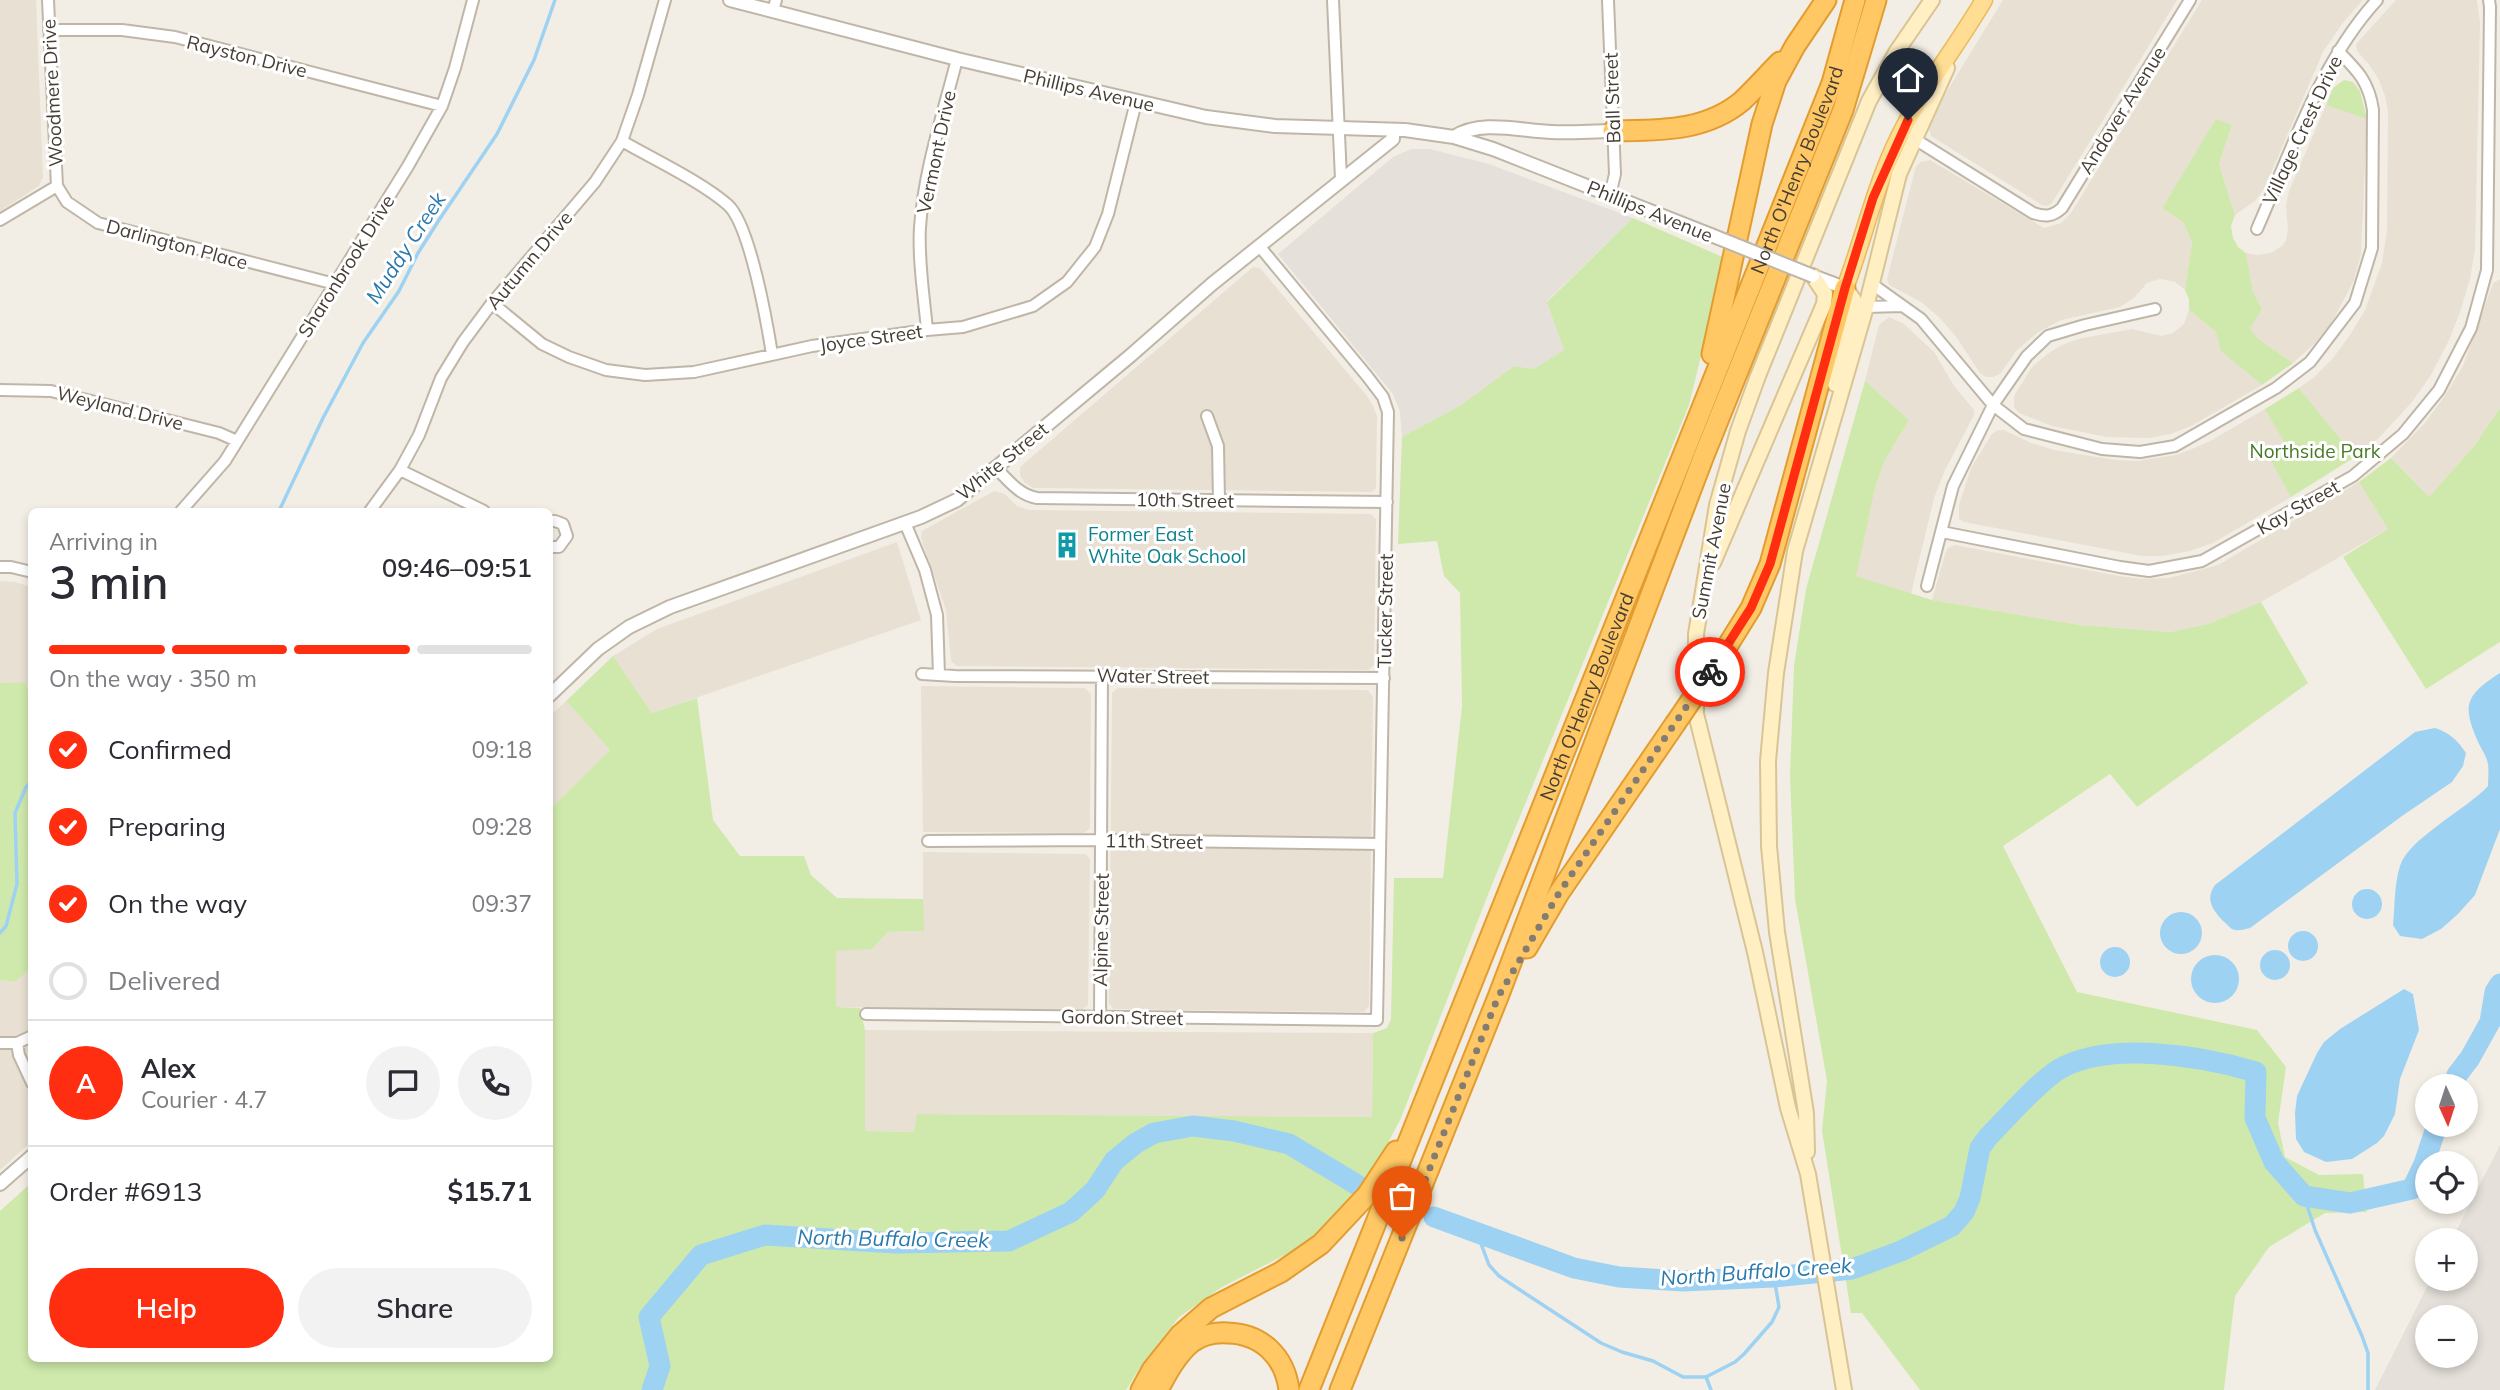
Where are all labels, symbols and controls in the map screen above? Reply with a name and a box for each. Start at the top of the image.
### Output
street label: Woodmere Drive [36,18,68,168]
street label: Rayston Drive [184,29,310,83]
street label: Andover Avenue [2073,42,2171,178]
pin [1878,48,1938,120]
street label: Ball Street [1598,52,1626,144]
street label: Village Crest Drive [2257,52,2347,208]
icon: home [1889,59,1927,97]
street label: Phillips Avenue [1021,63,1157,117]
street label: North O'Henry Boulevard [1745,63,1848,277]
street label: Vermont Drive [911,88,961,216]
street label: Phillips Avenue [1584,175,1716,247]
water label: Muddy Creek [360,186,451,308]
street label: Sharonbrook Drive [292,190,400,342]
street label: Autumn Drive [481,206,577,314]
street label: Darlington Place [104,214,250,274]
street label: Joyce Street [818,319,924,357]
street label: Weyland Drive [54,381,186,435]
street label: White Street [951,416,1053,505]
park label: Northside Park [2250,439,2381,463]
street label: Kay Street [2252,474,2344,540]
street label: Summit Avenue [1686,481,1736,621]
street label: 10th Street [1136,487,1235,513]
place label: Former East White Oak School [1088,522,1246,568]
text: Arriving in [49,527,158,556]
building icon: Former East White Oak School [1052,530,1082,560]
text: 09:46–09:51 [382,551,532,584]
text: 3 min [49,553,168,611]
street label: Tucker Street [1372,553,1398,669]
street label: North O'Henry Boulevard [1534,589,1639,804]
courier [1675,637,1745,707]
icon: bike [1691,653,1729,691]
street label: Water Street [1096,663,1210,689]
text: On the way · 350 m [49,664,257,693]
icon: check [49,731,87,769]
text: Confirmed [108,733,232,766]
text: 09:18 [472,735,532,764]
icon: check [49,808,87,846]
text: Preparing [108,810,226,843]
text: 09:28 [472,812,532,841]
street label: 11th Street [1105,828,1204,854]
street label: Alpine Street [1088,873,1114,987]
icon: check [49,885,87,923]
text: On the way [108,887,247,920]
text: 09:37 [472,889,532,918]
text: Delivered [108,964,221,997]
street label: Gordon Street [1061,1004,1184,1030]
button: chat [366,1046,440,1120]
button: phone [458,1046,532,1120]
text: Alex [141,1052,196,1085]
text: A [76,1067,96,1100]
north arrow [2415,1074,2478,1138]
map controls [2415,1074,2478,1368]
text: Courier · 4.7 [141,1085,267,1114]
button: locate [2415,1151,2478,1214]
pin [1372,1166,1432,1238]
text: Order #6913 [49,1175,202,1208]
text: $15.71 [448,1175,532,1208]
icon: bag [1383,1177,1421,1215]
water label: North Buffalo Creek [797,1223,990,1253]
button: + [2415,1228,2478,1291]
water label: North Buffalo Creek [1659,1251,1854,1291]
button: Help [49,1268,284,1348]
button: Share [298,1268,532,1348]
button: − [2415,1305,2478,1368]

